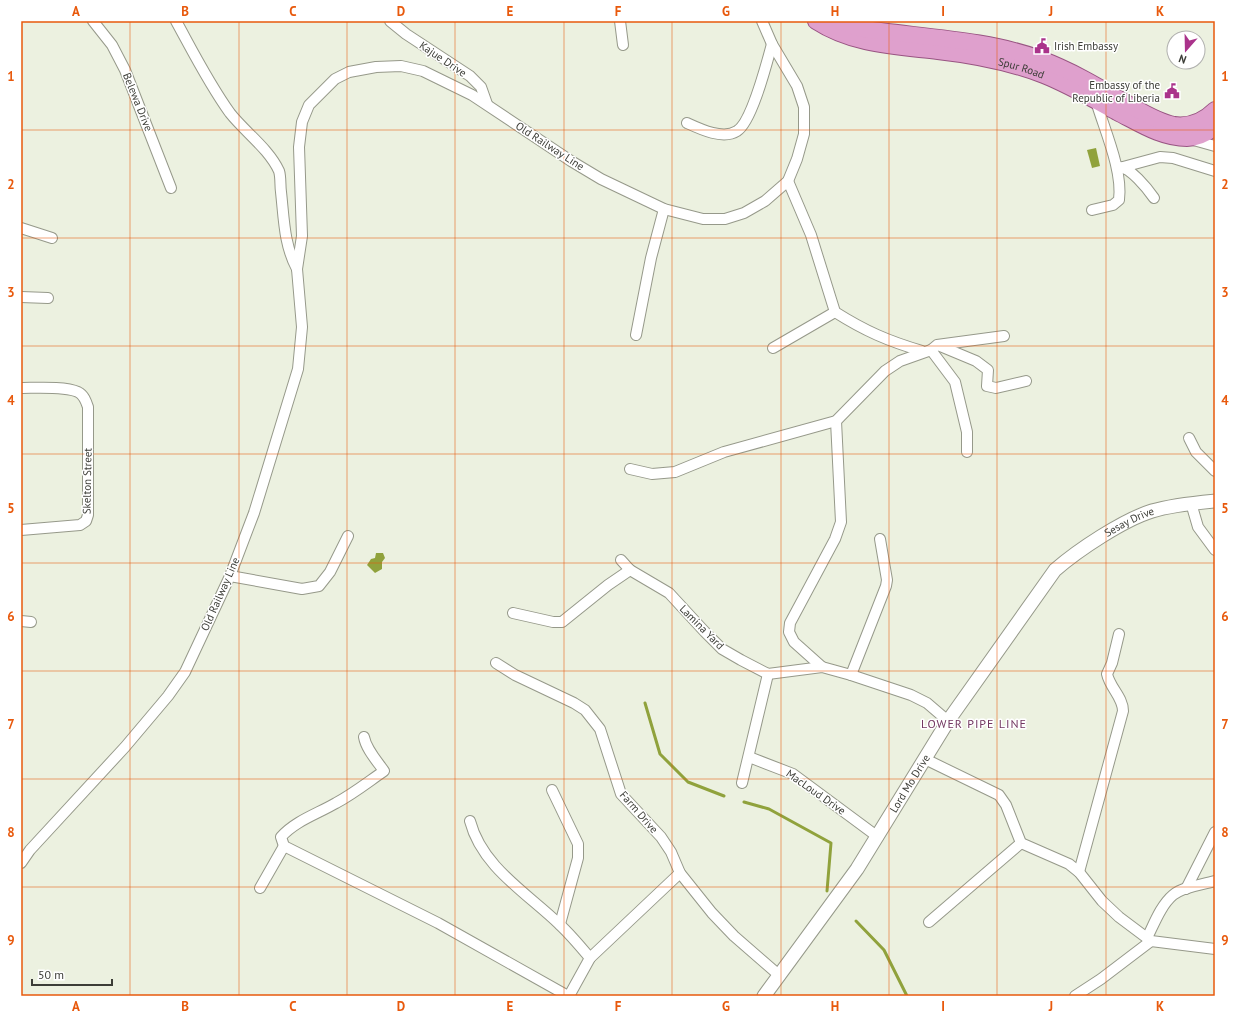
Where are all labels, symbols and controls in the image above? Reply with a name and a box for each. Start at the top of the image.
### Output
text: A [72,3,80,20]
text: B [181,3,189,20]
text: C [289,3,297,20]
text: D [397,3,405,20]
text: E [507,3,514,20]
text: F [615,3,622,20]
text: G [722,3,730,20]
text: H [831,3,839,20]
text: I [941,3,945,20]
text: J [1048,3,1053,20]
text: K [1156,3,1164,20]
north arrow [1166,30,1206,70]
public building icon: Irish Embassy [1033,37,1051,55]
street label: Kajue Drive [417,38,470,80]
place label: Irish Embassy [1054,39,1119,53]
text: N [1177,52,1188,67]
street label: Spur Road [997,54,1047,82]
text: 1 [7,68,15,85]
text: 1 [1221,68,1229,85]
street label: Belewa Drive [120,71,156,134]
place label: Embassy of the Republic of Liberia [1072,78,1160,105]
public building icon: Embassy of the Republic of Liberia [1163,82,1181,100]
street label: Old Railway Line [513,119,587,174]
text: 2 [7,176,15,193]
text: 2 [1221,176,1229,193]
text: 3 [7,284,15,301]
text: 3 [1221,284,1229,301]
text: 4 [7,392,15,409]
text: 4 [1221,392,1229,409]
street label: Skelton Street [79,447,95,514]
text: 5 [7,500,15,517]
text: 5 [1221,500,1229,517]
street label: Sesay Drive [1102,504,1156,540]
street label: Old Railway Line [198,555,243,633]
street label: Lamina Yard [677,602,727,652]
text: 6 [7,608,15,625]
text: 6 [1221,608,1229,625]
text: 7 [7,716,15,733]
district label: LOWER PIPE LINE [921,716,1027,731]
text: 7 [1221,716,1229,733]
street label: Lord Mo Drive [886,751,933,815]
street label: MacLoud Drive [784,766,849,818]
street label: Farm Drive [617,788,661,836]
text: 8 [7,824,15,841]
text: 8 [1221,824,1229,841]
text: 9 [7,932,15,949]
text: 9 [1221,932,1229,949]
scale bar [32,961,112,987]
text: 50 m [38,967,64,982]
text: A [72,998,80,1015]
text: B [181,998,189,1015]
text: C [289,998,297,1015]
text: D [397,998,405,1015]
text: E [507,998,514,1015]
text: F [615,998,622,1015]
text: G [722,998,730,1015]
text: H [831,998,839,1015]
text: I [941,998,945,1015]
text: J [1048,998,1053,1015]
text: K [1156,998,1164,1015]

